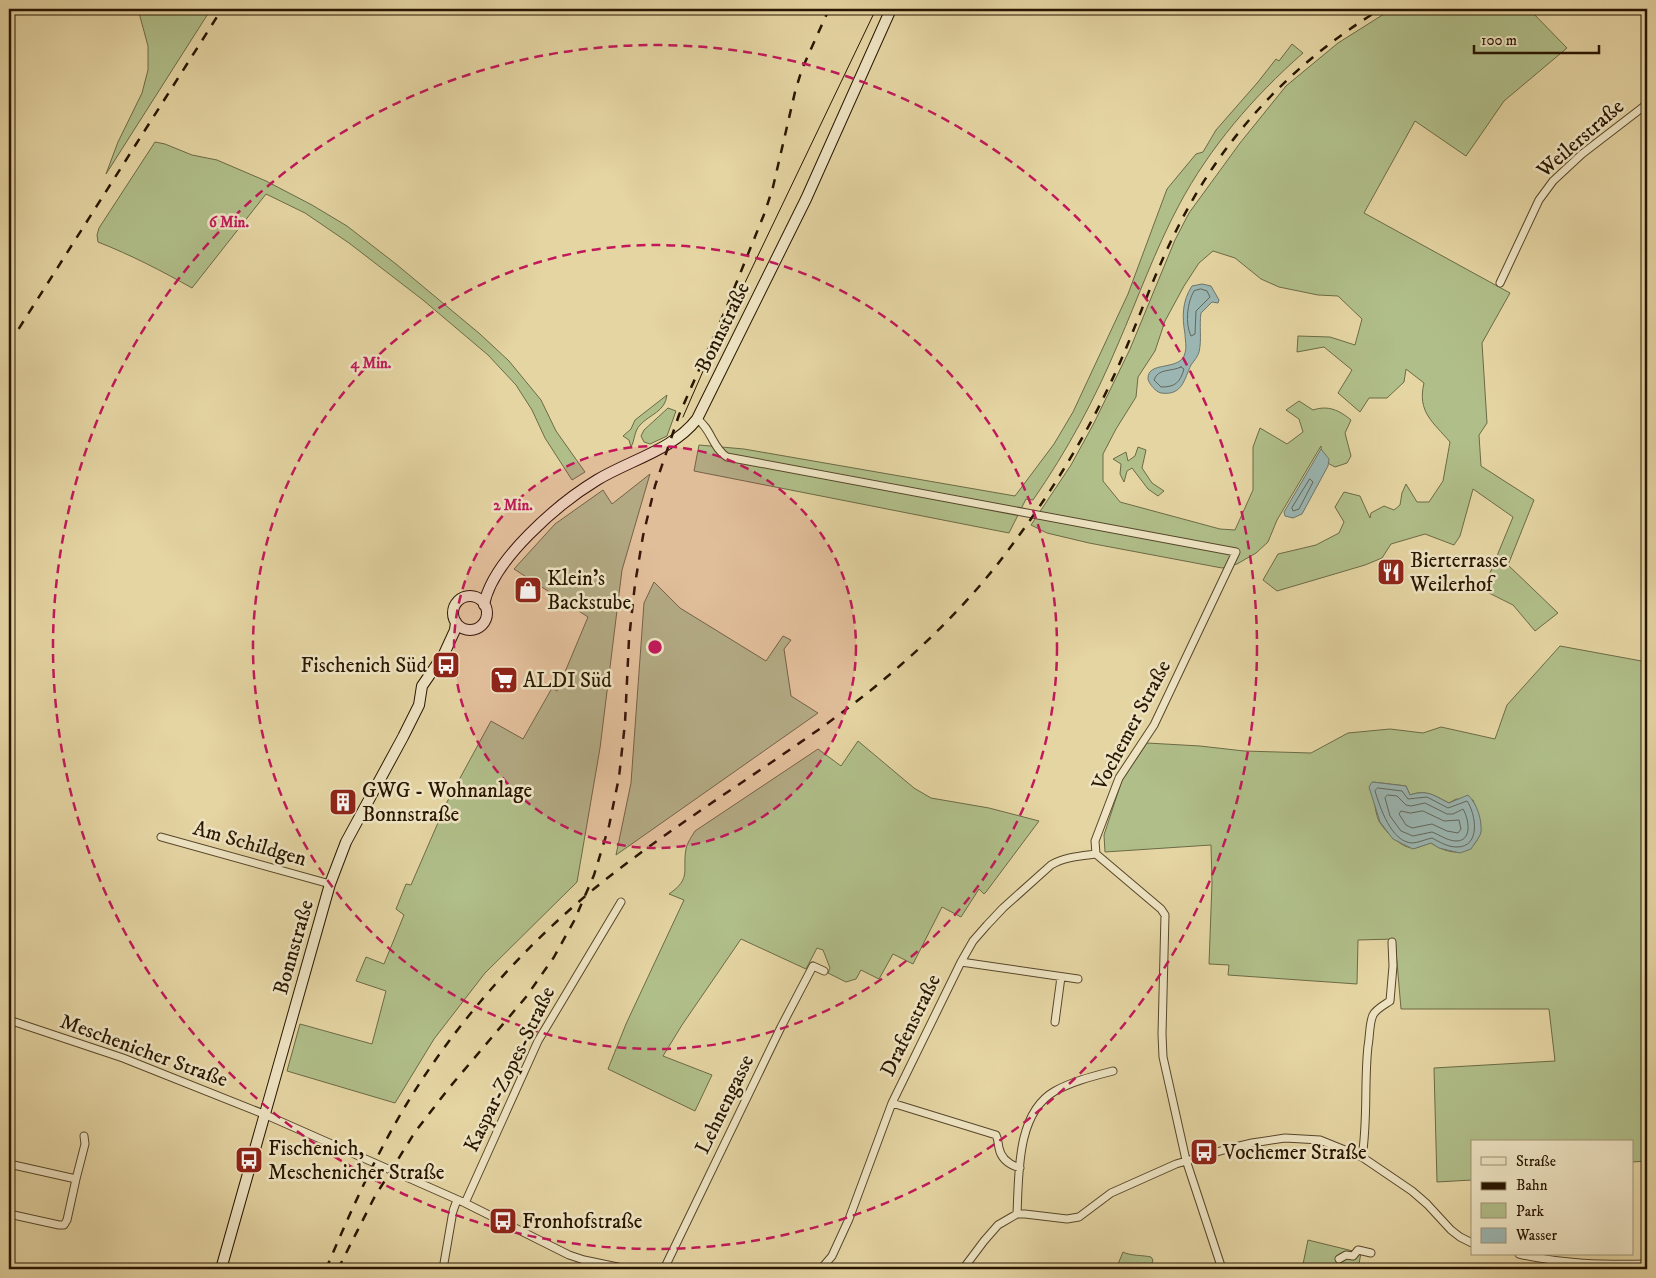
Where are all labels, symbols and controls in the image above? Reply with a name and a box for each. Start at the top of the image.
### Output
scale bar [1474,22,1598,54]
text: 100 m [1481,31,1517,50]
street label: Weilerstraße [1531,94,1630,184]
text: 6 Min. [209,213,249,232]
street label: Bonnstraße [690,278,756,377]
text: 4 Min. [350,354,392,373]
text: 2 Min. [493,496,533,515]
place label: Bierterrasse Weilerhof [1409,548,1508,598]
restaurant icon: Bierterrasse Weilerhof [1376,557,1406,587]
place label: Klein's Backstube [547,566,631,616]
shop icon: Klein's Backstube [513,575,543,605]
centre of rings [646,638,664,656]
bus stop icon: Fischenich Süd [431,650,461,680]
place label: Fischenich Süd [300,653,428,679]
street label: Vochemer Straße [1086,656,1177,796]
supermarket icon: ALDI Süd [489,665,519,695]
place label: ALDI Süd [523,668,612,694]
place label: GWG - Wohnanlage Bonnstraße [362,778,532,828]
building icon: GWG - Wohnanlage Bonnstraße [328,787,358,817]
street label: Am Schildgen [190,815,309,873]
street label: Bonnstraße [268,897,320,998]
street label: Drafenstraße [875,970,947,1081]
street label: Kaspar-Zopes-Straße [459,982,561,1156]
street label: Meschenicher Straße [56,1009,231,1093]
street label: Lehnengasse [690,1050,760,1158]
place label: Fischenich, Meschenicher Straße [268,1136,445,1186]
bus stop icon: Vochemer Straße [1189,1137,1219,1167]
place label: Vochemer Straße [1222,1140,1367,1166]
legend [1471,1140,1634,1256]
bus stop icon: Fischenich, Meschenicher Straße [234,1145,264,1175]
text: Straße [1516,1152,1556,1171]
text: Bahn [1516,1176,1548,1195]
text: Park [1516,1202,1545,1221]
bus stop icon: Fronhofstraße [488,1206,518,1236]
place label: Fronhofstraße [522,1209,643,1235]
text: Wasser [1515,1226,1557,1245]

